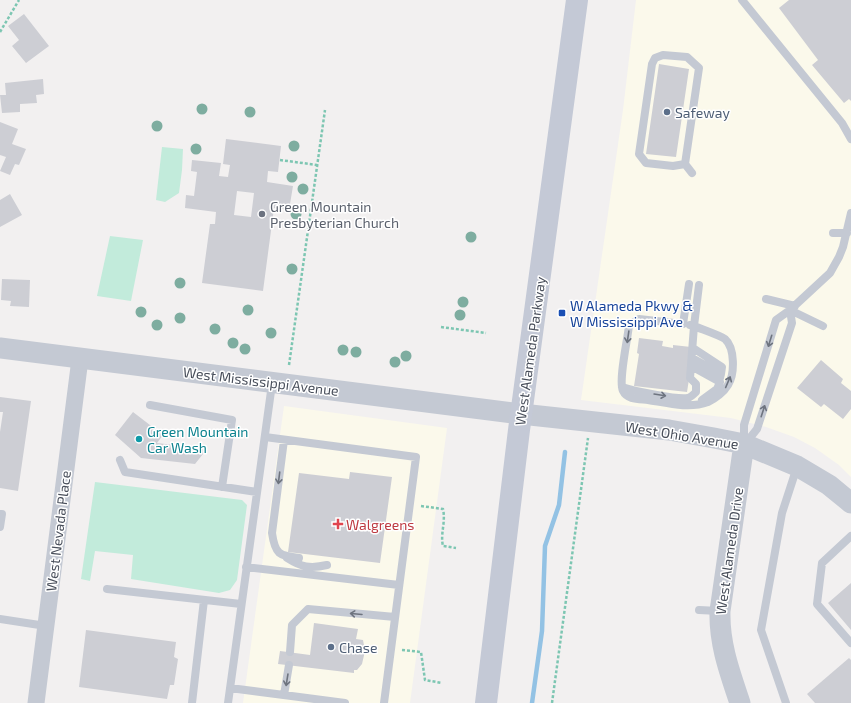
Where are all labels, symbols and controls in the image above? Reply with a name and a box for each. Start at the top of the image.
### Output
place label: Safeway [675,104,730,121]
marker: Safeway [662,107,672,117]
place label: Green Mountain Presbyterian Church [270,198,399,231]
marker: Green Mountain Presbyterian Church [257,209,267,219]
street label: West Alameda Parkway [511,275,549,427]
place label: W Alameda Pkwy & W Mississippi Ave [570,297,693,330]
marker: W Alameda Pkwy & W Mississippi Ave [557,308,567,318]
one-way arrow [624,330,632,343]
one-way arrow [766,334,773,347]
street label: West Mississippi Avenue [182,363,340,399]
one-way arrow [725,376,732,388]
one-way arrow [653,391,666,399]
one-way arrow [760,405,767,418]
street label: West Ohio Avenue [624,418,740,452]
place label: Green Mountain Car Wash [147,423,249,456]
marker: Green Mountain Car Wash [134,434,144,444]
street label: West Nevada Place [42,470,74,592]
one-way arrow [276,471,283,484]
street label: West Alameda Drive [712,486,746,616]
place label: Walgreens [346,516,414,533]
marker: Walgreens [333,519,343,529]
one-way arrow [350,610,363,617]
place label: Chase [339,639,377,656]
marker: Chase [326,642,336,652]
one-way arrow [283,673,291,686]

